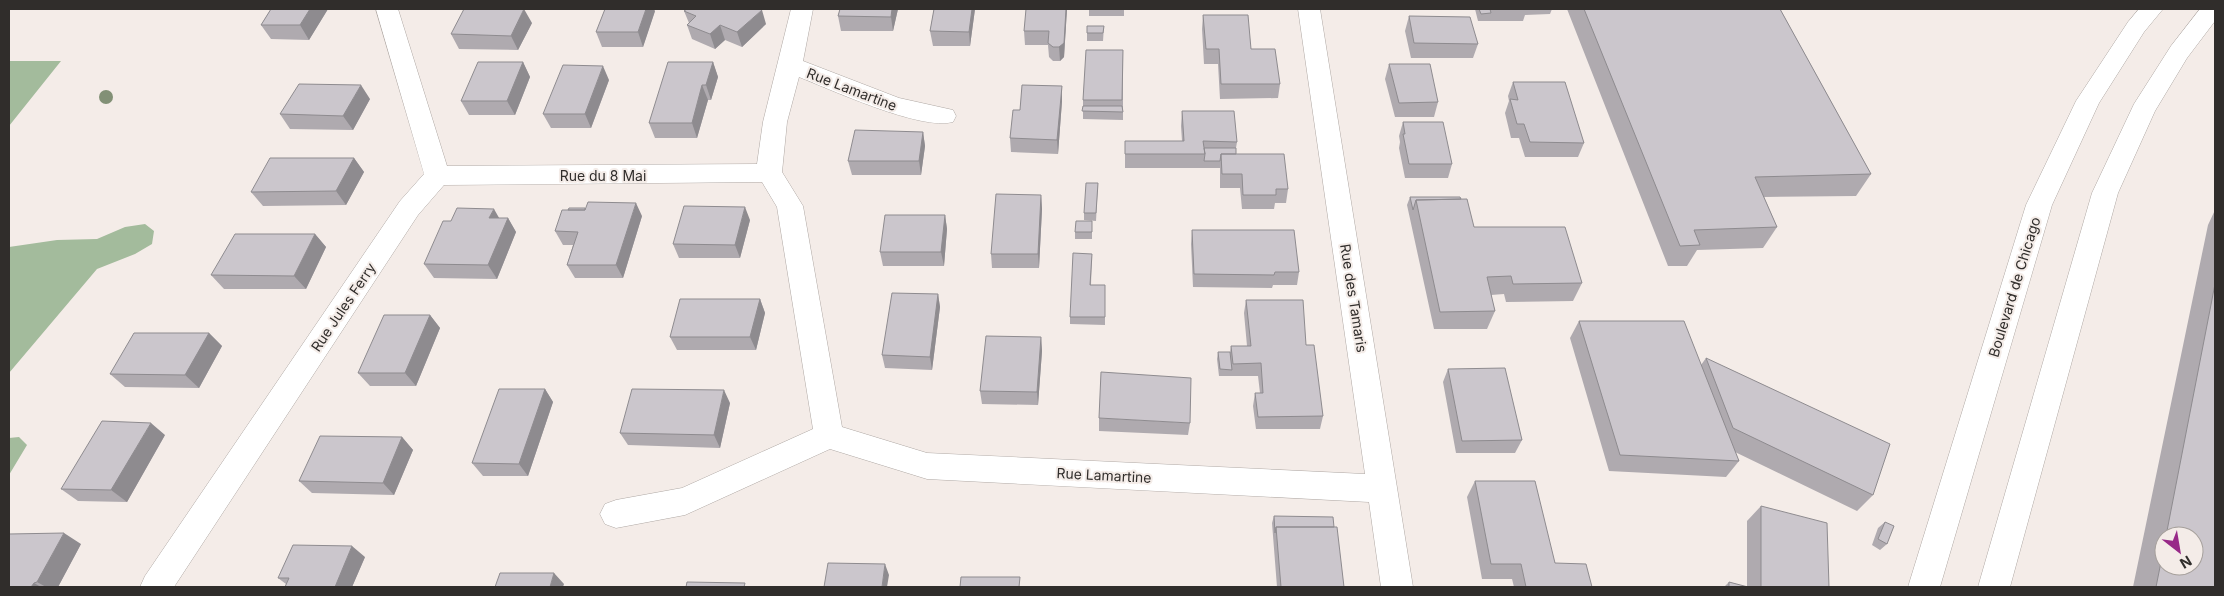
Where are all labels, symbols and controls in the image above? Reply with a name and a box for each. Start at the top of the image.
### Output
street label: Rue Lamartine [805,64,899,114]
street label: Rue du 8 Mai [560,167,646,184]
street label: Boulevard de Chicago [1985,215,2043,359]
street label: Rue des Tamaris [1337,242,1371,354]
street label: Rue Jules Ferry [307,259,379,355]
street label: Rue Lamartine [1056,464,1152,486]
north arrow [2154,526,2204,576]
text: N [2177,553,2195,573]

